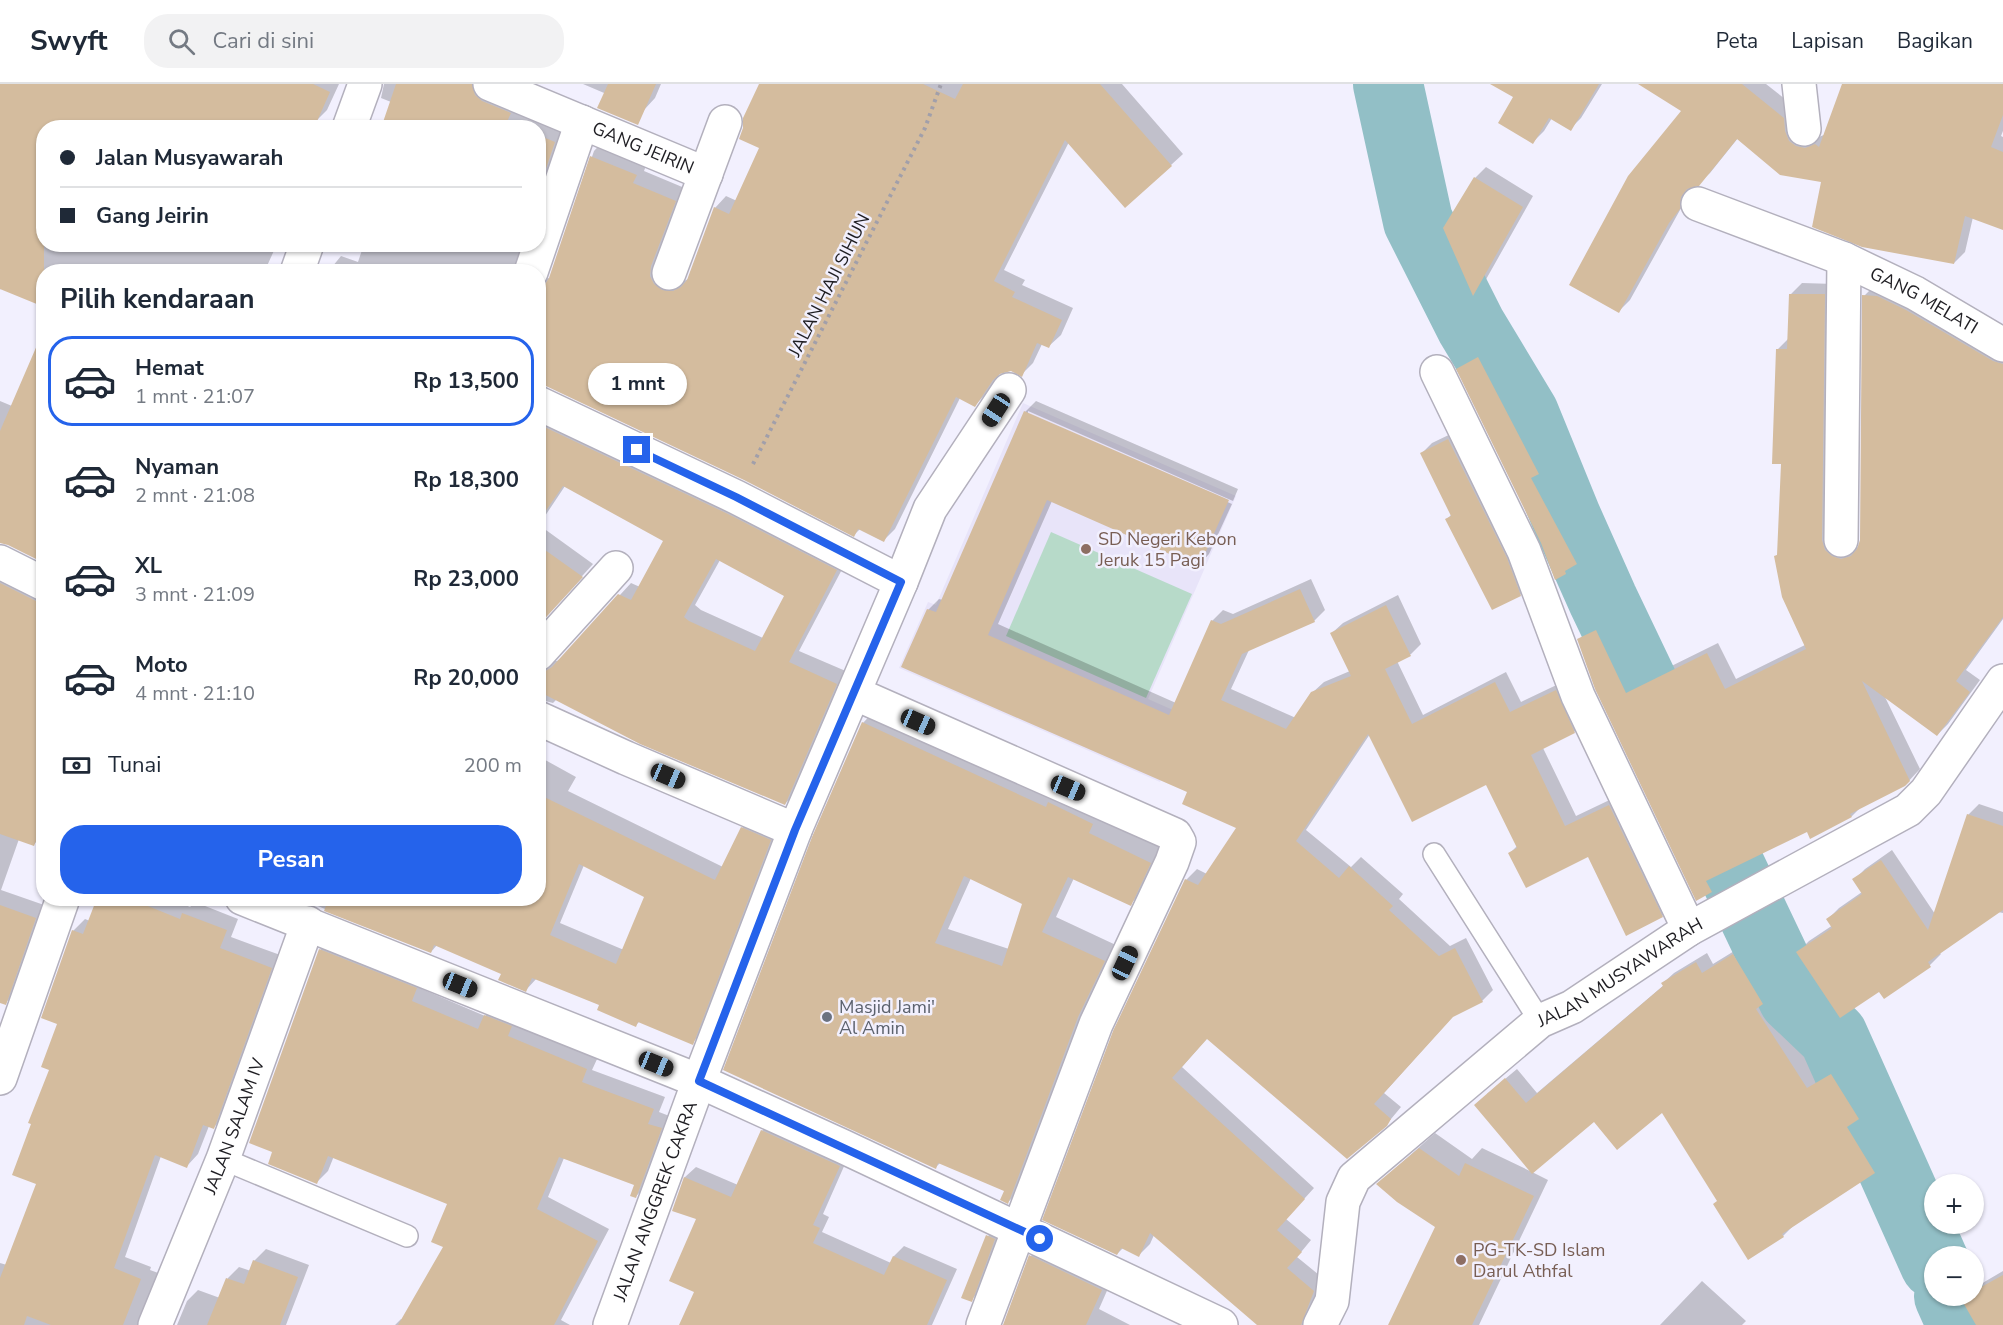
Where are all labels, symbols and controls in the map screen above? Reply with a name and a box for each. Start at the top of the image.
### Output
search box [144,14,564,68]
text: Swyft [30,22,108,60]
icon: search [165,25,198,58]
text: Cari di sini [213,26,314,56]
text: Peta [1716,27,1758,55]
text: Lapisan [1791,27,1864,55]
text: Bagikan [1897,27,1973,55]
street label: GANG JEIRIN [589,116,698,180]
text: Jalan Musyawarah [96,143,283,173]
text: Gang Jeirin [96,201,209,231]
street label: JALAN HAJI SIHUN [782,209,875,361]
street label: GANG MELATI [1866,261,1982,340]
text: Pilih kendaraan [60,281,254,318]
text: Hemat [135,353,204,383]
icon: car [63,354,117,408]
callout: 1 mnt [588,363,686,405]
text: Rp 13,500 [413,366,519,396]
text: 1 mnt [610,370,665,397]
text: 1 mnt · 21:07 [135,383,255,410]
car [979,390,1013,430]
route end [623,436,650,463]
text: Nyaman [135,452,219,482]
icon: car [63,453,117,507]
text: Rp 18,300 [413,465,519,495]
text: 2 mnt · 21:08 [135,482,255,509]
place label: SD Negeri Kebon Jeruk 15 Pagi [1097,527,1237,572]
marker: SD Negeri Kebon Jeruk 15 Pagi [1079,542,1093,556]
text: XL [135,551,162,581]
icon: car [63,552,117,606]
text: Rp 23,000 [413,564,519,594]
text: 3 mnt · 21:09 [135,581,255,608]
text: Moto [135,650,188,680]
icon: car [63,651,117,705]
text: Rp 20,000 [413,663,519,693]
text: 4 mnt · 21:10 [135,680,255,707]
car [898,706,938,738]
icon: cash [60,749,93,782]
text: Tunai [108,750,161,780]
text: 200 m [464,752,522,779]
car [648,761,688,791]
car [1048,773,1088,803]
button: Pesan [60,825,522,894]
street label: JALAN MUSYAWARAH [1533,912,1707,1033]
car [1109,943,1141,983]
car [440,970,480,1000]
place label: Masjid Jami' Al Amin [839,995,935,1040]
marker: Masjid Jami' Al Amin [820,1010,834,1024]
car [636,1049,676,1079]
street label: JALAN SALAM IV [197,1054,270,1199]
street label: JALAN ANGGREK CAKRA [607,1097,703,1305]
map controls [1924,1174,1984,1306]
button: + [1924,1174,1984,1234]
route start [1026,1225,1053,1252]
place label: PG-TK-SD Islam Darul Athfal [1473,1238,1606,1283]
button: − [1924,1246,1984,1306]
marker: PG-TK-SD Islam Darul Athfal [1454,1253,1468,1267]

